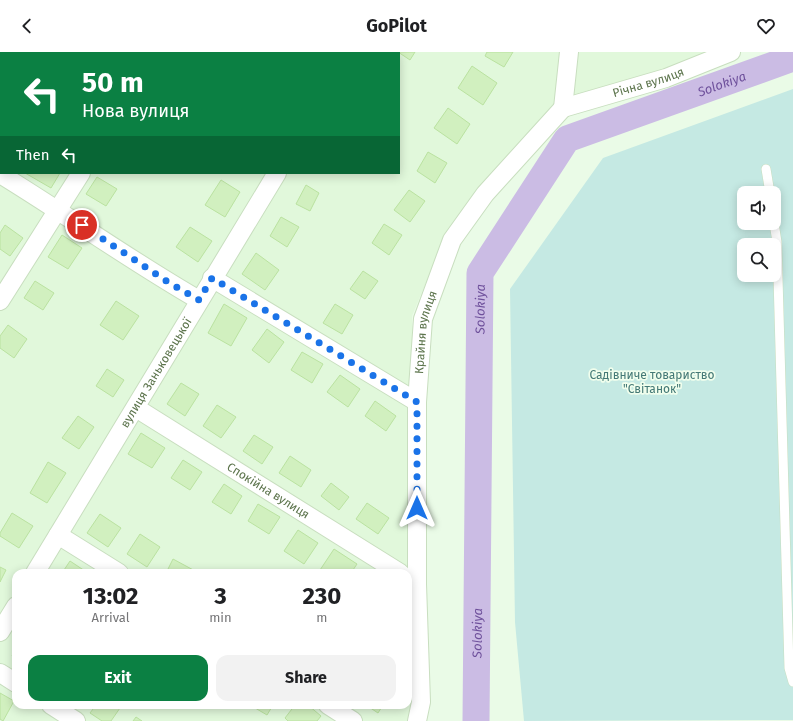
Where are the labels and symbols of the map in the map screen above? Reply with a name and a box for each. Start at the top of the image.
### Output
street label: Річна вулиця [611,65,686,100]
water label: Solokiya [695,68,748,99]
pin [65,208,99,242]
water label: Solokiya [472,284,487,335]
street label: Крайня вулиця [412,289,440,375]
street label: вулиця Заньковецької [118,315,195,430]
park label: Садівниче товариство "Світанок" [589,368,715,396]
street label: Спокійна вулиця [225,460,312,522]
position arrow [396,487,438,529]
water label: Solokiya [469,608,485,659]

